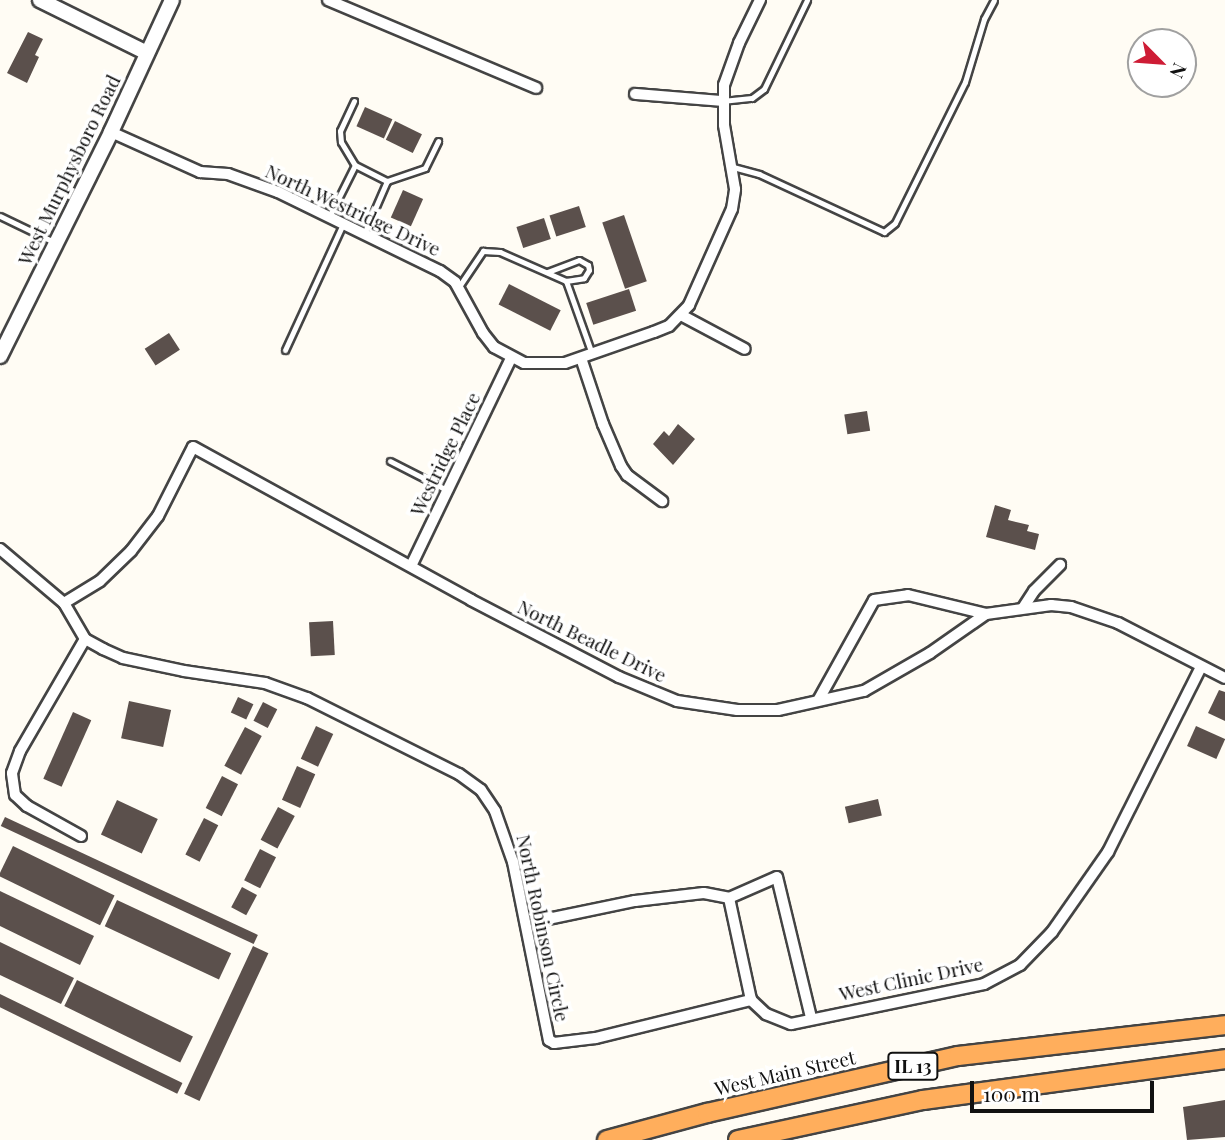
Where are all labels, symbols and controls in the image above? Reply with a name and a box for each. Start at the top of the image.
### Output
north arrow [1127,28,1197,98]
text: N [1165,59,1194,83]
street label: West Murphysboro Road [13,71,125,269]
street label: North Westridge Drive [262,159,444,261]
street label: Westridge Place [405,388,485,520]
street label: North Beadle Drive [514,595,670,687]
street label: North Robinson Circle [512,832,574,1024]
street label: West Clinic Drive [837,953,985,1005]
street label: West Main Street [712,1046,858,1100]
road number: IL 13 [887,1051,939,1080]
scale bar [973,1066,1157,1110]
text: 100 m [983,1079,1040,1107]

